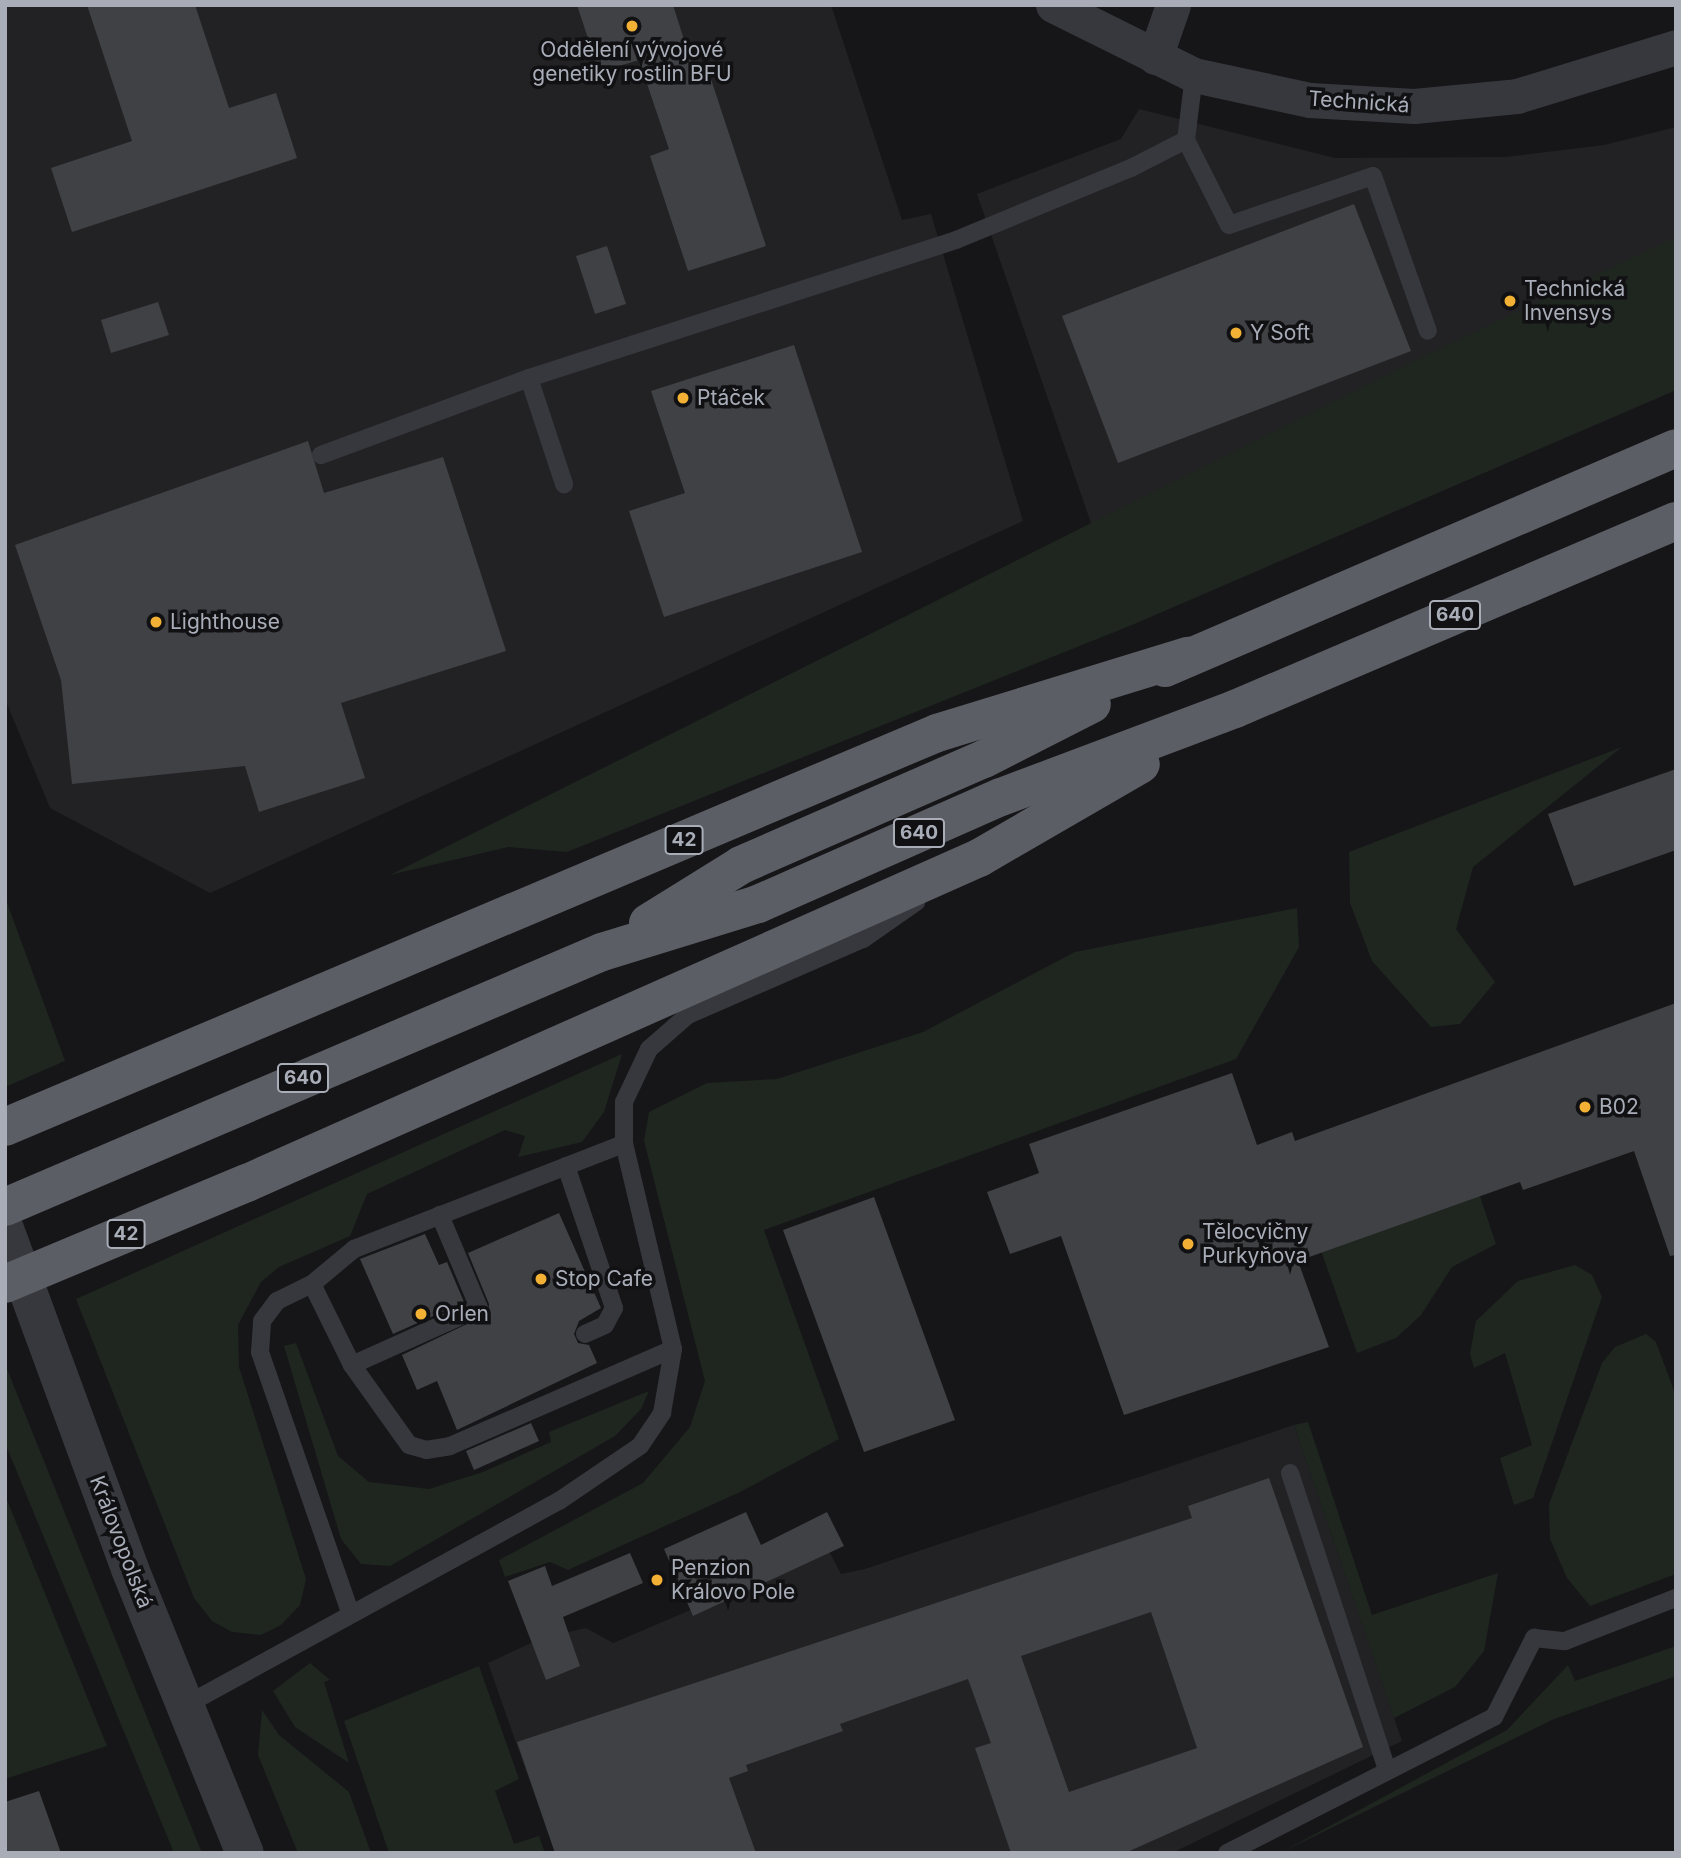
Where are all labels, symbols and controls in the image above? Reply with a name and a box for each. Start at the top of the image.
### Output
marker: Oddělení vývojové genetiky rostlin BFU [624,18,640,34]
place label: Oddělení vývojové genetiky rostlin BFU [532,37,732,87]
street label: Technická [1308,86,1410,118]
place label: Technická Invensys [1524,276,1625,326]
marker: Technická Invensys [1502,293,1518,309]
place label: Y Soft [1250,320,1310,346]
marker: Y Soft [1228,325,1244,341]
place label: Ptáček [697,385,765,411]
marker: Ptáček [675,390,691,406]
road number: 640 [1429,600,1481,630]
place label: Lighthouse [170,609,280,635]
marker: Lighthouse [148,614,164,630]
road number: 640 [893,818,945,848]
road number: 42 [663,824,705,856]
road number: 640 [277,1062,329,1094]
place label: B02 [1599,1094,1639,1120]
marker: B02 [1577,1099,1593,1115]
road number: 42 [105,1218,147,1250]
place label: Tělocvičny Purkyňova [1202,1219,1308,1269]
marker: Tělocvičny Purkyňova [1180,1236,1196,1252]
place label: Stop Cafe [555,1266,653,1292]
marker: Stop Cafe [533,1271,549,1287]
place label: Orlen [435,1301,489,1327]
marker: Orlen [413,1306,429,1322]
street label: Královopolská [84,1472,158,1612]
place label: Penzion Královo Pole [671,1555,795,1605]
marker: Penzion Královo Pole [649,1572,665,1588]

